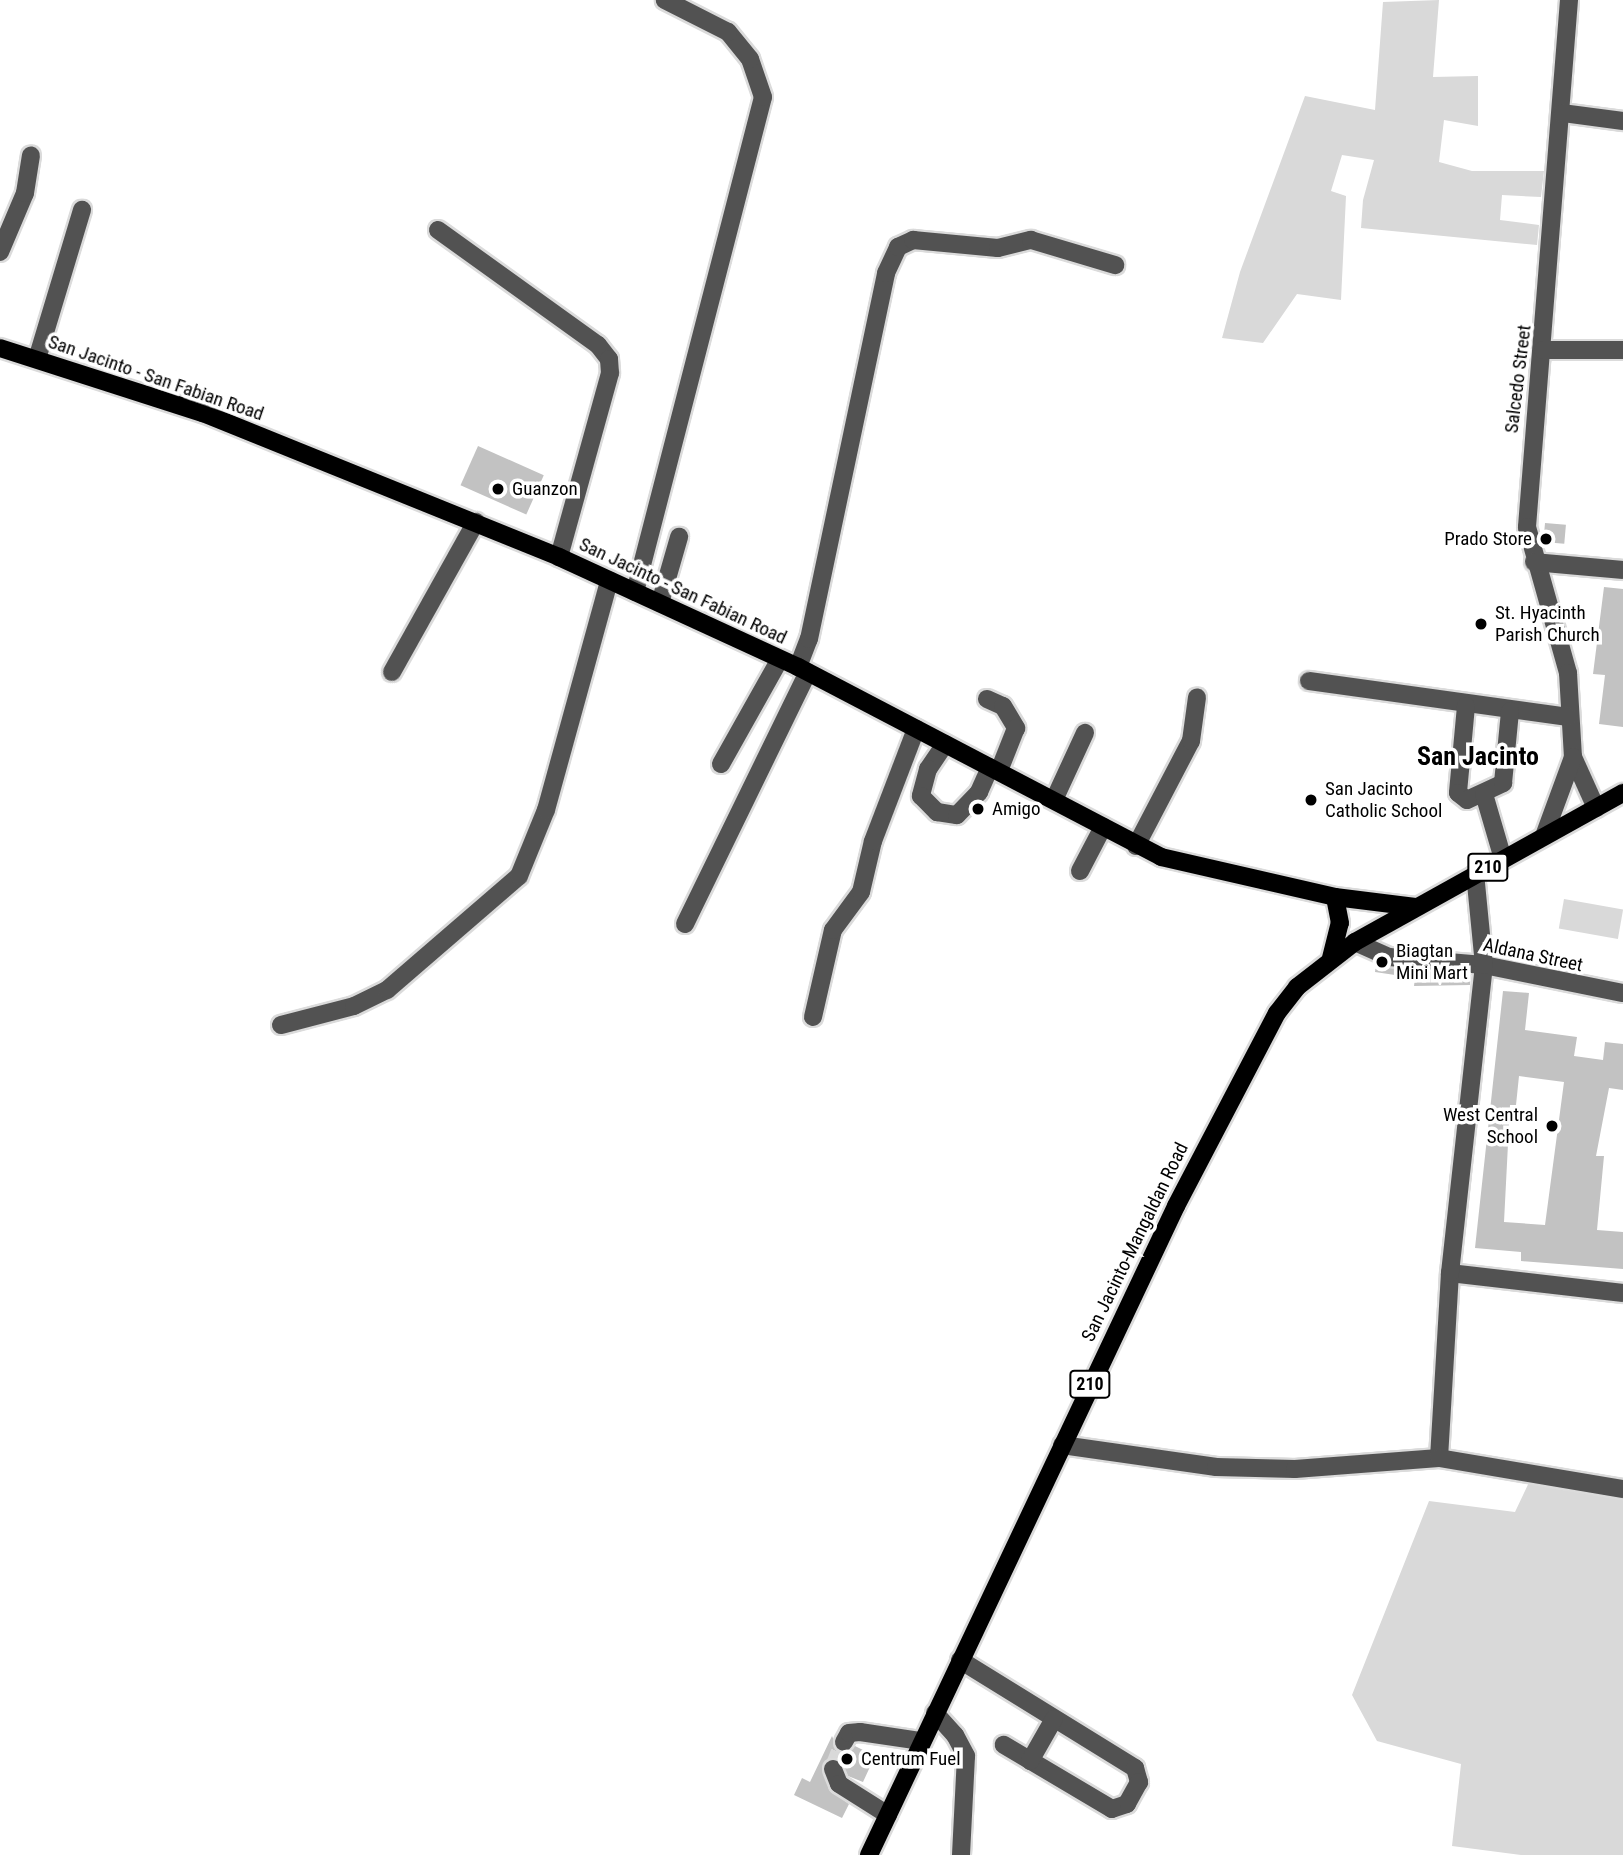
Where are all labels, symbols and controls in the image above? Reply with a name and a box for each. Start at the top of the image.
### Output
street label: Salcedo Street [1500,324,1536,434]
street label: San Jacinto - San Fabian Road [45,330,267,426]
place label: Guanzon [512,478,578,500]
marker: Guanzon [490,481,506,497]
place label: Prado Store [1444,528,1532,550]
marker: Prado Store [1538,531,1554,547]
street label: San Jacinto - San Fabian Road [576,533,790,649]
place label: St. Hyacinth Parish Church [1495,602,1600,646]
marker: St. Hyacinth Parish Church [1473,616,1489,632]
district label: San Jacinto [1417,741,1539,773]
place label: San Jacinto Catholic School [1325,778,1442,822]
marker: San Jacinto Catholic School [1303,792,1319,808]
place label: Amigo [992,798,1041,820]
marker: Amigo [970,801,986,817]
road number: 210 [1467,852,1509,882]
street label: Aldana Street [1481,933,1585,977]
place label: Biagtan Mini Mart [1396,940,1468,984]
marker: Biagtan Mini Mart [1374,954,1390,970]
place label: West Central School [1443,1104,1538,1148]
marker: West Central School [1544,1118,1560,1134]
street label: San Jacinto-Mangaldan Road [1077,1139,1193,1345]
road number: 210 [1069,1370,1111,1399]
place label: Centrum Fuel [861,1748,961,1770]
marker: Centrum Fuel [839,1751,855,1767]

